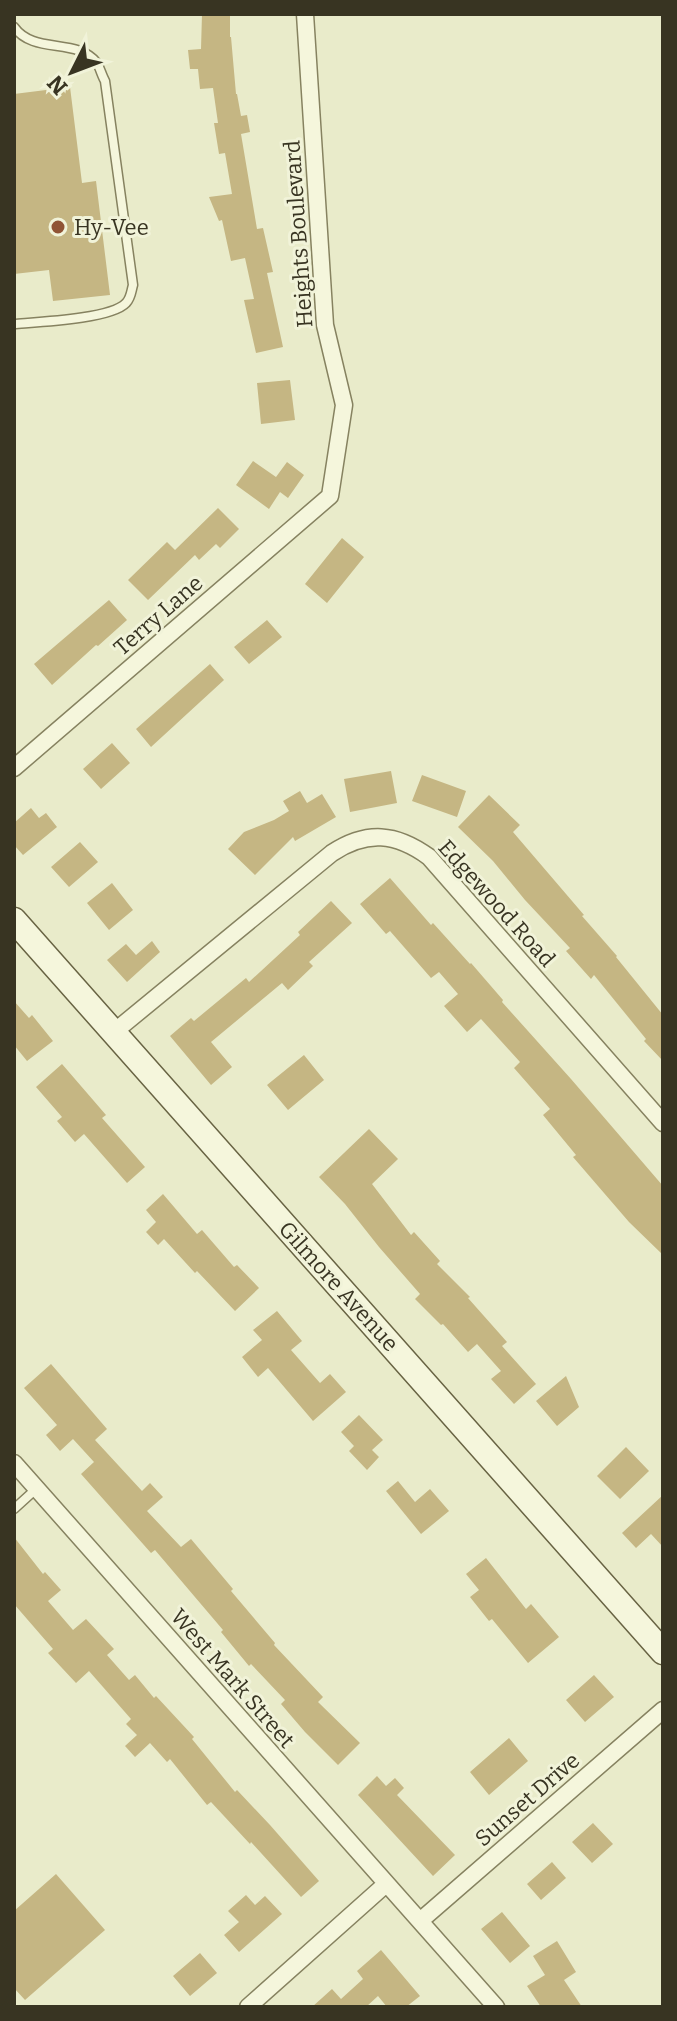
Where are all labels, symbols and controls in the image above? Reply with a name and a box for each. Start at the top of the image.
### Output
north arrow [32,32,112,112]
text: N [42,70,73,100]
street label: Heights Boulevard [278,139,319,329]
place label: Hy-Vee [74,214,149,241]
marker: Hy-Vee [49,218,67,236]
street label: Terry Lane [108,569,208,661]
street label: Edgewood Road [433,834,561,972]
street label: Gilmore Avenue [273,1216,404,1357]
street label: West Mark Street [165,1603,300,1753]
street label: Sunset Drive [470,1747,585,1852]

